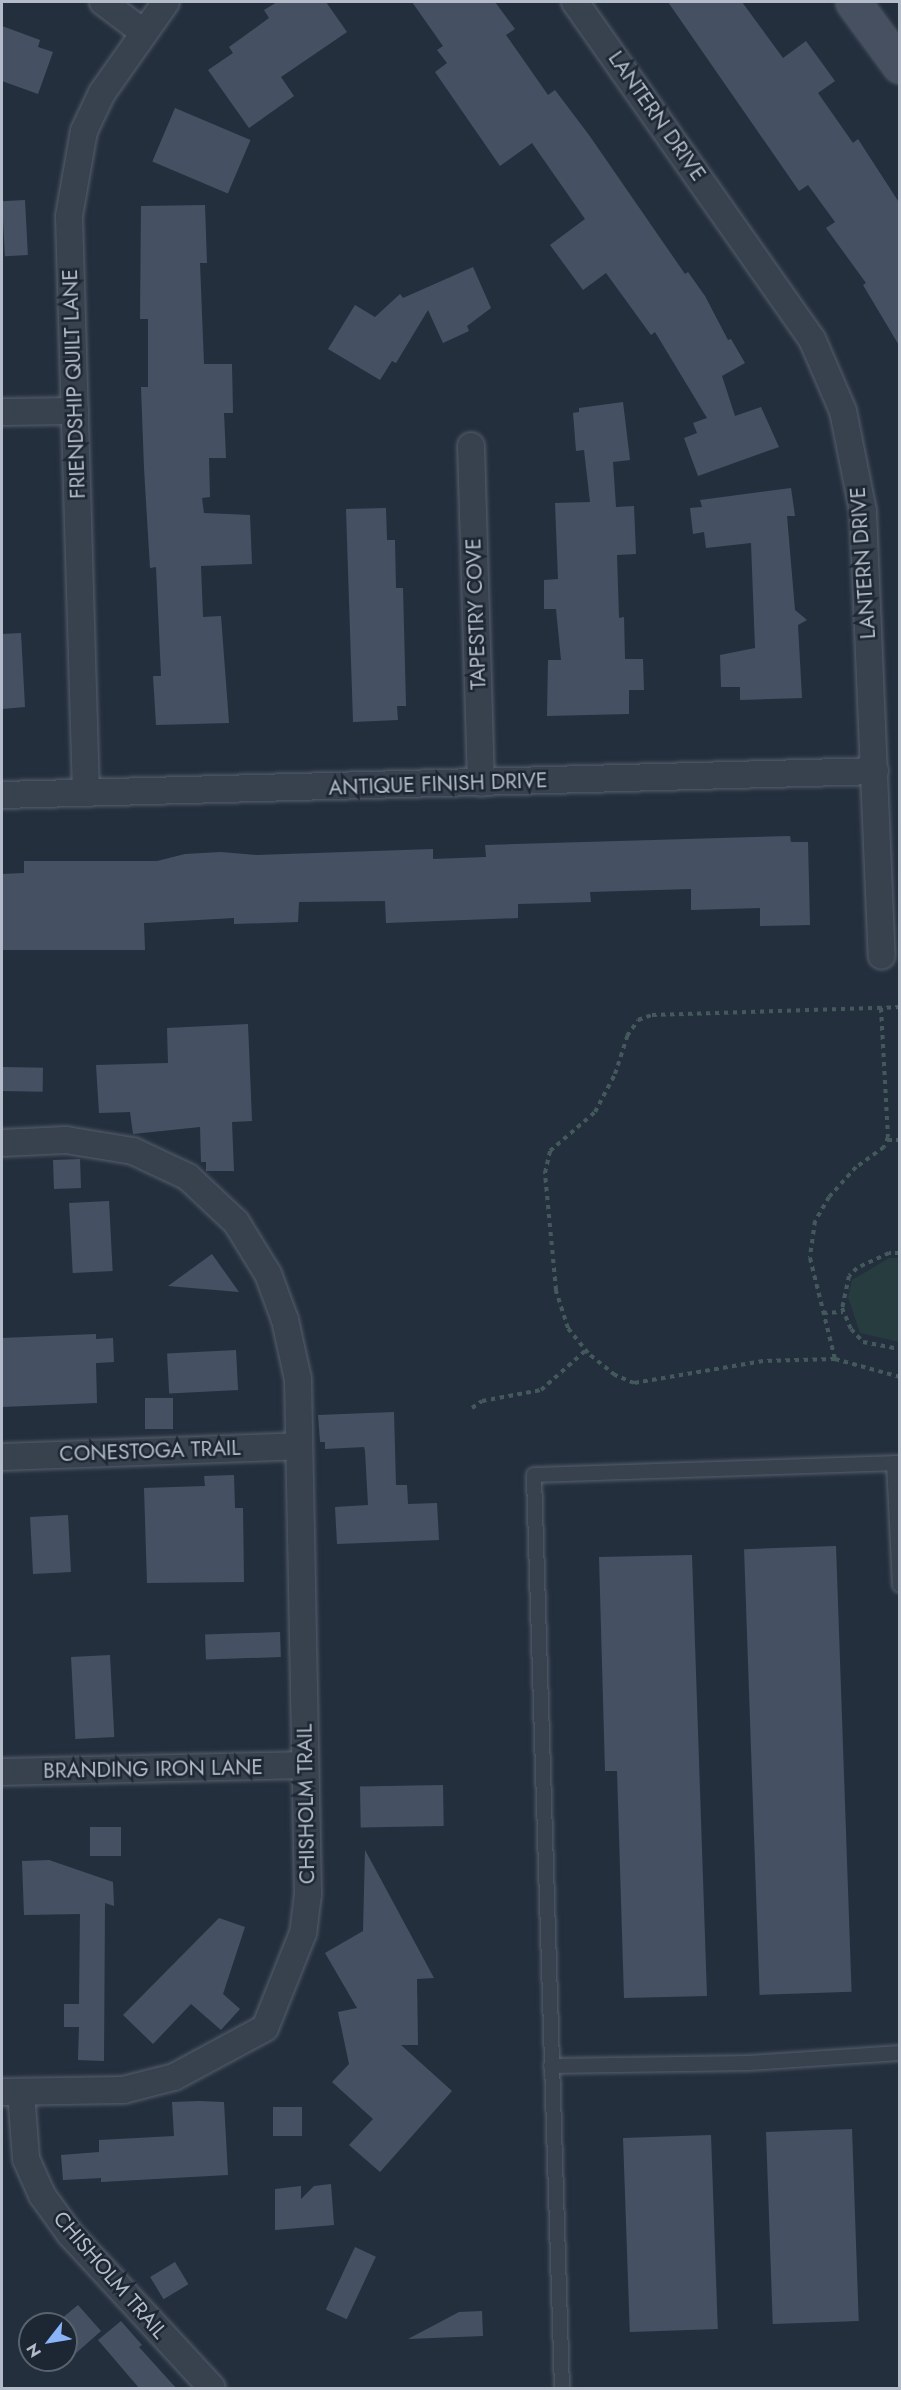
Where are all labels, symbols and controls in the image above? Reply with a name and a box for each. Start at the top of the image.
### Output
street label: LANTERN DRIVE [603,46,711,186]
street label: FRIENDSHIP QUILT LANE [57,269,91,499]
street label: LANTERN DRIVE [845,486,881,640]
street label: TAPESTRY COVE [461,538,491,690]
street label: ANTIQUE FINISH DRIVE [328,768,548,800]
street label: CONESTOGA TRAIL [59,1435,241,1467]
street label: CHISHOLM TRAIL [292,1724,320,1884]
street label: BRANDING IRON LANE [43,1754,263,1784]
street label: CHISHOLM TRAIL [48,2206,172,2344]
north arrow [18,2312,78,2372]
text: N [21,2339,47,2362]

